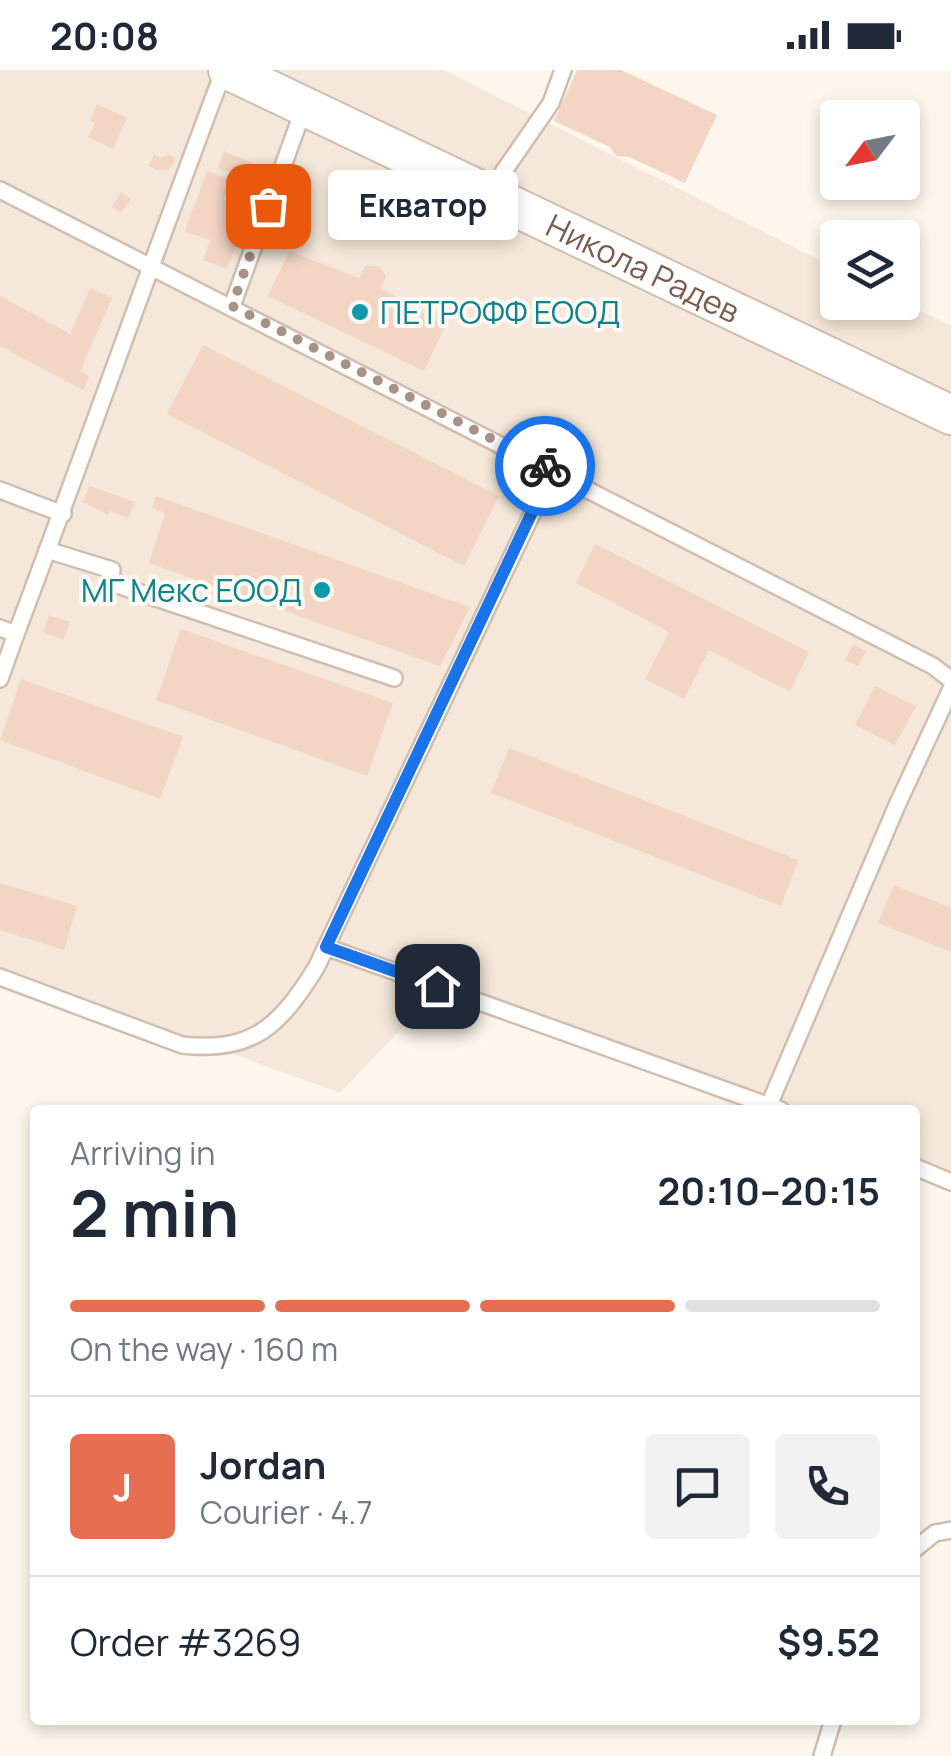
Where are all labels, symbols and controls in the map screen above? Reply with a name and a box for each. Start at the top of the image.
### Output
text: 20:08 [50,9,159,61]
north arrow [820,100,920,200]
map controls [820,100,920,320]
pin [226,164,311,249]
callout: Екватор [328,171,518,241]
icon: bag [241,179,296,234]
text: Екватор [359,183,487,227]
street label: Никола Радев [539,203,747,333]
button: layers [820,220,920,320]
place label: ПЕТРОФФ ЕООД [380,290,620,334]
marker: ПЕТРОФФ ЕООД [349,301,371,323]
courier [495,416,595,516]
icon: bike [518,439,573,494]
place label: МГ Мекс ЕООД [81,568,302,612]
marker: МГ Мекс ЕООД [311,579,333,601]
pin [395,944,480,1029]
icon: home [410,959,465,1014]
text: Arriving in [70,1131,215,1175]
text: 20:10–20:15 [658,1164,880,1216]
text: 2 min [70,1168,239,1257]
text: On the way · 160 m [70,1327,338,1371]
button: chat [645,1434,750,1539]
button: phone [775,1434,880,1539]
text: Jordan [200,1438,326,1490]
text: J [113,1460,132,1512]
text: Courier · 4.7 [200,1490,373,1534]
text: Order #3269 [70,1615,301,1667]
text: $9.52 [777,1615,880,1667]

